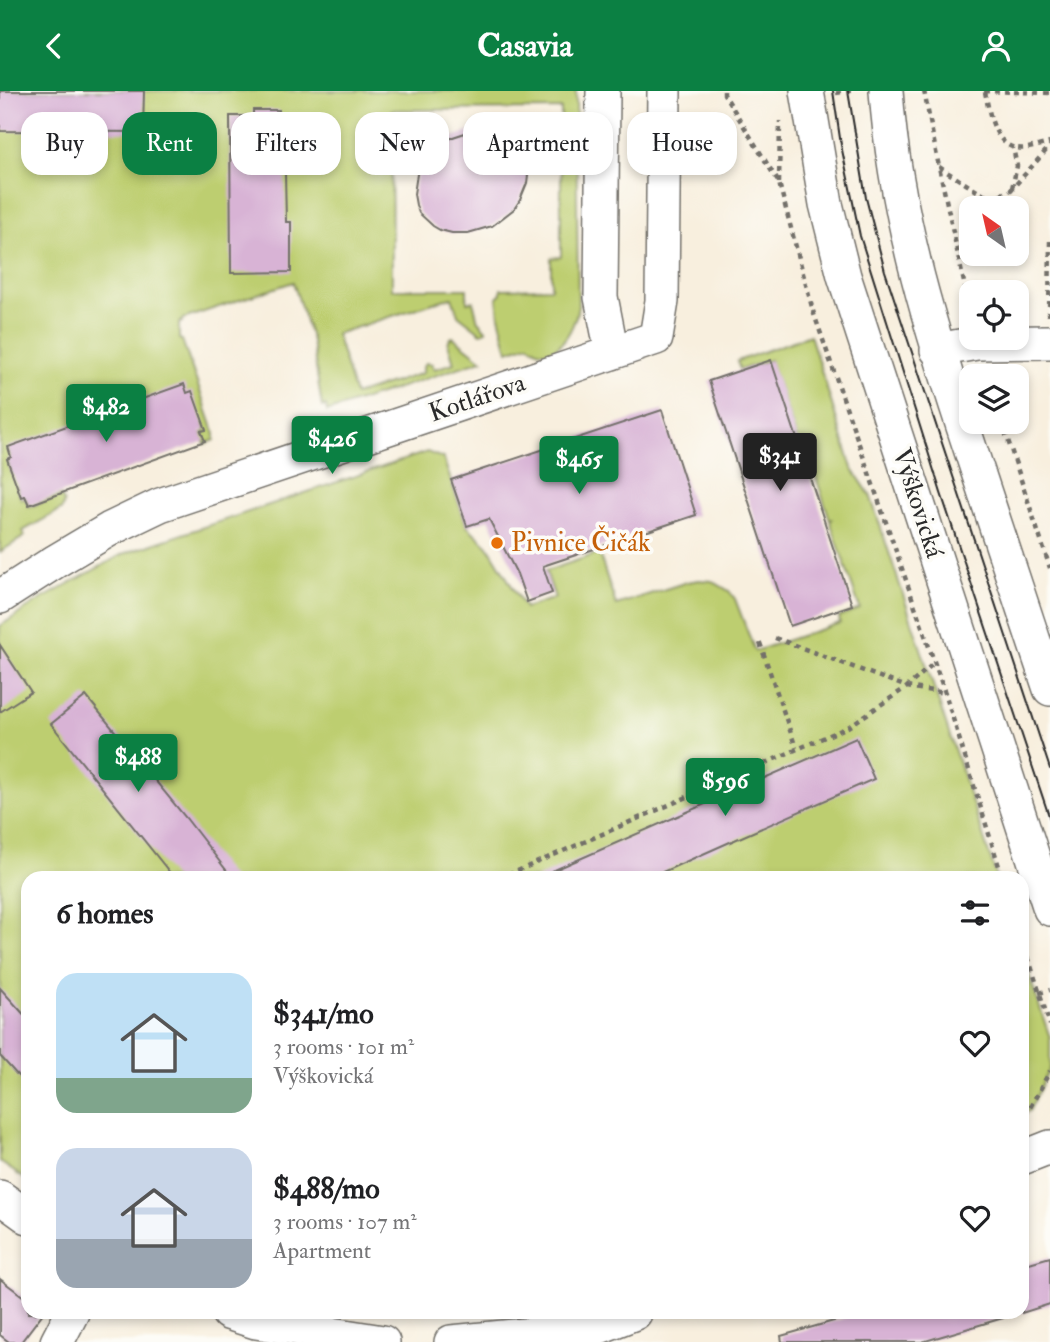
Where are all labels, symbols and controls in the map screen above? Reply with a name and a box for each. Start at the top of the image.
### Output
text: Casavia [477,26,573,66]
icon: back [35,27,73,65]
icon: person [977,27,1015,65]
chip: Buy [21,112,108,175]
chip: Rent [122,112,217,175]
chip: Filters [231,112,341,175]
chip: New [355,112,449,175]
chip: Apartment [463,112,613,175]
chip: House [627,112,737,175]
north arrow [959,196,1029,266]
map controls [959,196,1029,434]
button: locate [959,280,1029,350]
button: layers [959,364,1029,434]
street label: Kotlářova [425,367,530,429]
pin: $482 [65,385,147,444]
text: $482 [82,392,130,421]
pin: $426 [291,417,373,476]
text: $426 [308,424,356,453]
pin: $341 [739,433,821,493]
pin: $465 [538,437,620,496]
text: $341 [759,441,801,470]
text: $465 [555,444,603,473]
street label: Výškovická [885,444,951,562]
place label: Pivnice Čičák [511,524,651,559]
marker: Pivnice Čičák [489,535,505,551]
pin: $488 [97,735,179,794]
text: $488 [114,742,162,771]
pin: $596 [684,759,766,818]
text: $596 [702,766,748,795]
icon: filters [956,894,994,932]
text: 6 homes [56,895,154,932]
text: $341/mo [273,995,374,1032]
icon: home [112,1001,196,1085]
icon: heart [956,1024,994,1062]
text: 3 rooms · 101 m² [273,1032,414,1061]
text: Výškovická [273,1061,373,1090]
text: $488/mo [273,1170,380,1207]
icon: home [112,1176,196,1260]
icon: heart [956,1199,994,1237]
text: 3 rooms · 107 m² [273,1207,417,1236]
text: Apartment [273,1236,371,1265]

